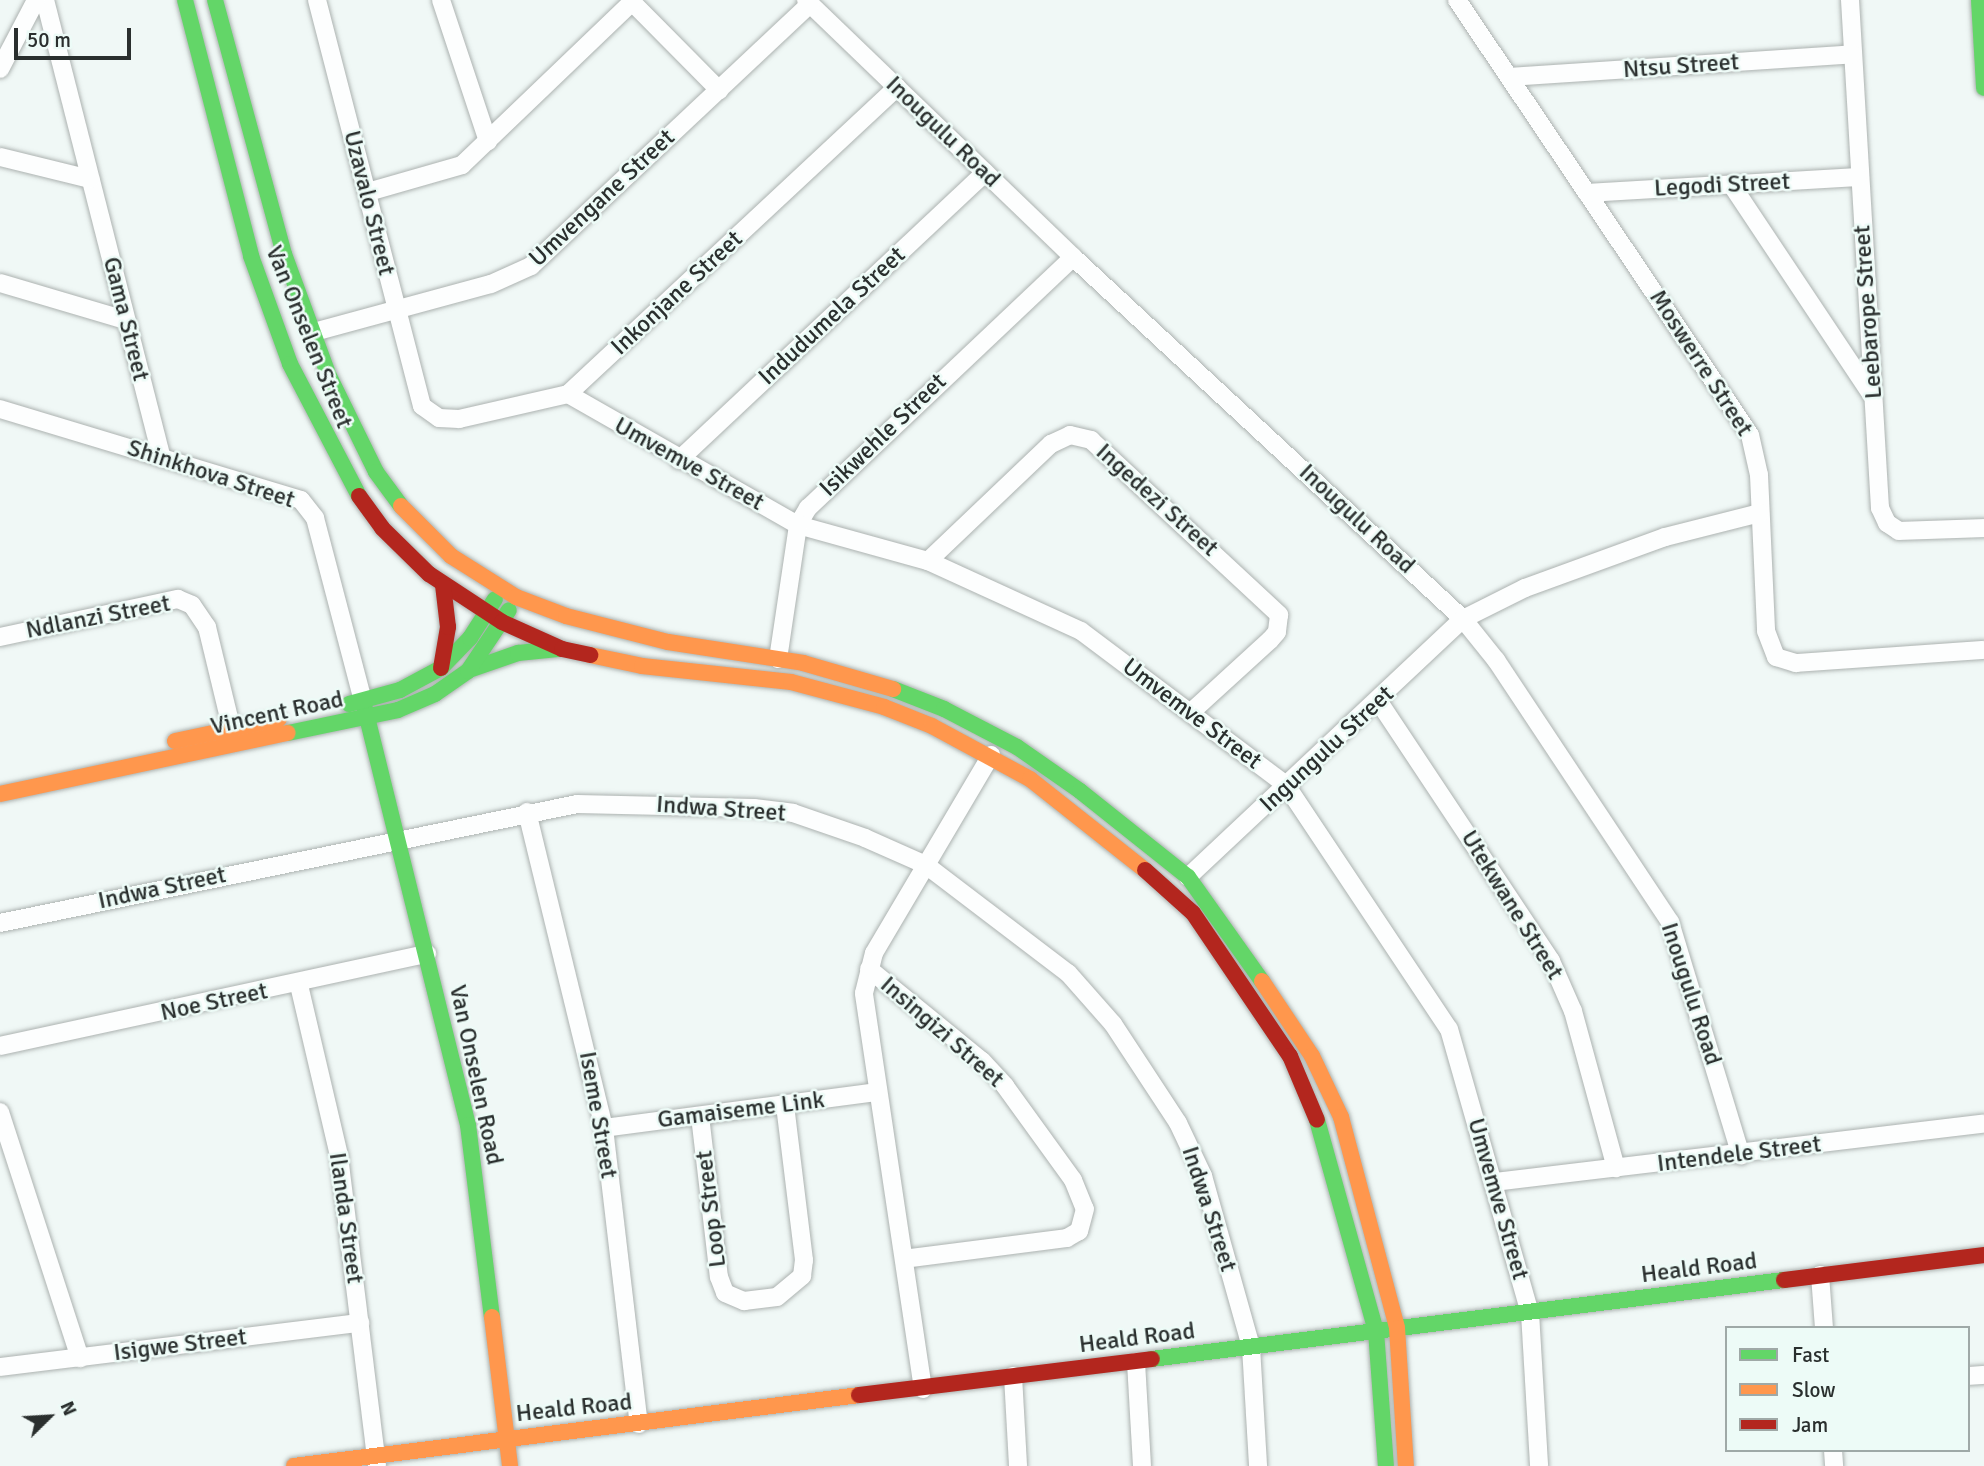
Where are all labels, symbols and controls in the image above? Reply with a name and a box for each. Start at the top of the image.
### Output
scale bar [18,14,135,58]
text: 50 m [27,27,71,53]
street label: Ntsu Street [1622,48,1740,84]
street label: Inougulu Road [880,70,1006,194]
street label: Umvengane Street [523,123,681,273]
street label: Uzavalo Street [337,128,401,278]
street label: Legodi Street [1653,167,1791,203]
street label: Leebarope Street [1848,224,1888,400]
street label: Inkonjane Street [605,225,749,361]
street label: Van Onselen Street [259,241,359,433]
street label: Indudumela Street [753,241,911,391]
street label: Gama Street [97,254,155,384]
street label: Moswerre Street [1643,285,1759,441]
street label: Isikwehle Street [814,367,952,503]
street label: Umvemve Street [609,411,769,517]
street label: Shinkhova Street [124,433,298,515]
street label: Ingedezi Street [1090,438,1224,562]
street label: Inougulu Road [1293,458,1421,580]
street label: Ndlanzi Street [23,589,173,645]
street label: Umvemve Street [1117,652,1267,776]
street label: Ingungulu Street [1254,680,1400,818]
street label: Vincent Road [208,685,346,741]
street label: Indwa Street [655,790,787,828]
street label: Utekwane Street [1455,825,1569,985]
street label: Indwa Street [95,860,229,916]
street label: Inougulu Road [1654,919,1728,1069]
street label: Insingizi Street [874,970,1010,1094]
street label: Noe Street [158,977,270,1027]
street label: Van Onselen Road [443,982,509,1168]
street label: Iseme Street [573,1049,623,1181]
street label: Gamaiseme Link [656,1085,826,1135]
street label: Umvemve Street [1461,1115,1535,1283]
street label: Intendele Street [1655,1130,1823,1178]
street label: Indwa Street [1175,1143,1243,1275]
street label: Loop Street [690,1149,732,1269]
street label: Ilanda Street [323,1151,369,1285]
street label: Heald Road [1639,1247,1759,1289]
street label: Heald Road [1077,1317,1197,1359]
street label: Isigwe Street [112,1323,248,1367]
legend [1725,1326,1970,1452]
text: Fast [1792,1342,1829,1368]
text: Slow [1792,1377,1836,1403]
north arrow [14,1382,84,1452]
street label: Heald Road [514,1388,634,1428]
text: N [55,1398,82,1419]
text: Jam [1792,1412,1828,1438]

